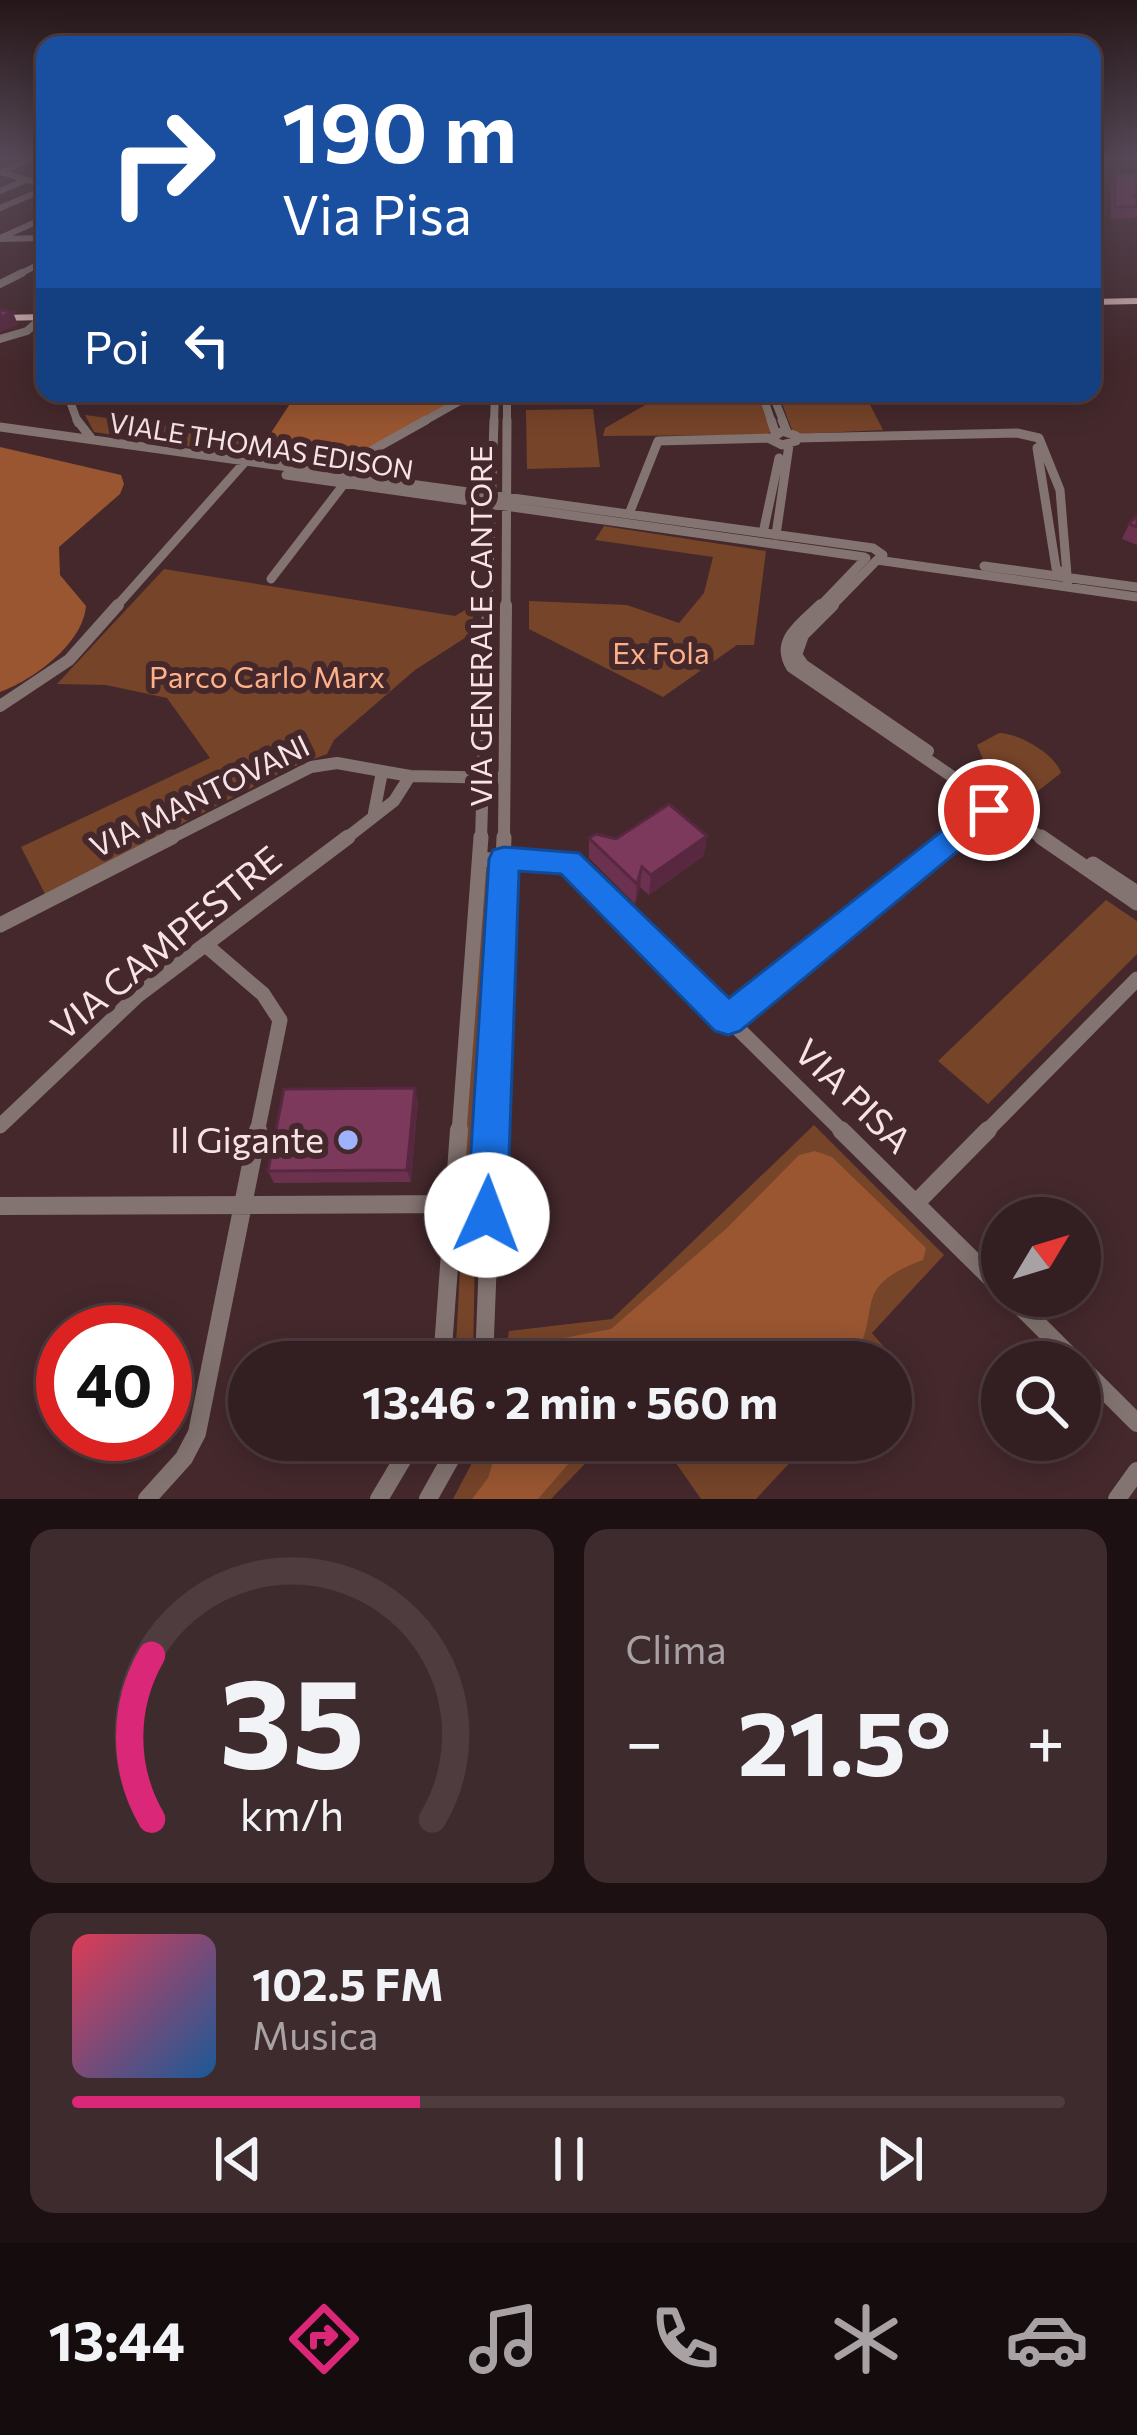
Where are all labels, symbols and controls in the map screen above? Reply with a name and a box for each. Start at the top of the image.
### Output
text: 190 m [282,78,517,180]
icon: right [84,84,240,240]
text: Via Pisa [282,180,472,246]
icon: left [174,312,240,378]
text: Poi [84,318,150,373]
street label: VIALE THOMAS EDISON [107,405,416,486]
street label: VIA GENERALE CANTORE [461,445,498,807]
park label: Ex Fola [612,633,710,670]
park label: Parco Carlo Marx [149,657,385,694]
street label: VIA MANTOVANI [83,726,315,864]
pin [938,759,1040,861]
icon: arrive [956,777,1022,843]
street label: VIA CAMPESTRE [41,835,289,1048]
street label: VIA PISA [787,1028,922,1161]
place label: Il Gigante [170,1116,324,1160]
marker: Il Gigante [335,1127,361,1153]
position arrow [424,1152,550,1278]
north arrow [981,1197,1101,1317]
map controls [981,1197,1101,1461]
speed limit sign: 40 [36,1305,192,1461]
button: search [981,1341,1101,1461]
text: 13:46 · 2 min · 560 m [362,1373,778,1428]
text: Clima [626,1624,727,1672]
text: 35 [219,1641,364,1794]
text: 21.5° [738,1684,951,1795]
text: − [626,1699,663,1780]
text: + [1026,1699,1065,1780]
text: km/h [240,1787,344,1840]
text: 102.5 FM [252,1955,444,2010]
text: Musica [252,2010,378,2058]
icon: previous [205,2126,271,2192]
icon: pause [536,2126,602,2192]
icon: next [867,2126,933,2192]
icon: directions [282,2297,366,2381]
icon: music [462,2297,546,2381]
icon: phone [643,2297,727,2381]
icon: climate [824,2297,908,2381]
icon: car [1005,2297,1089,2381]
text: 13:44 [48,2306,185,2372]

